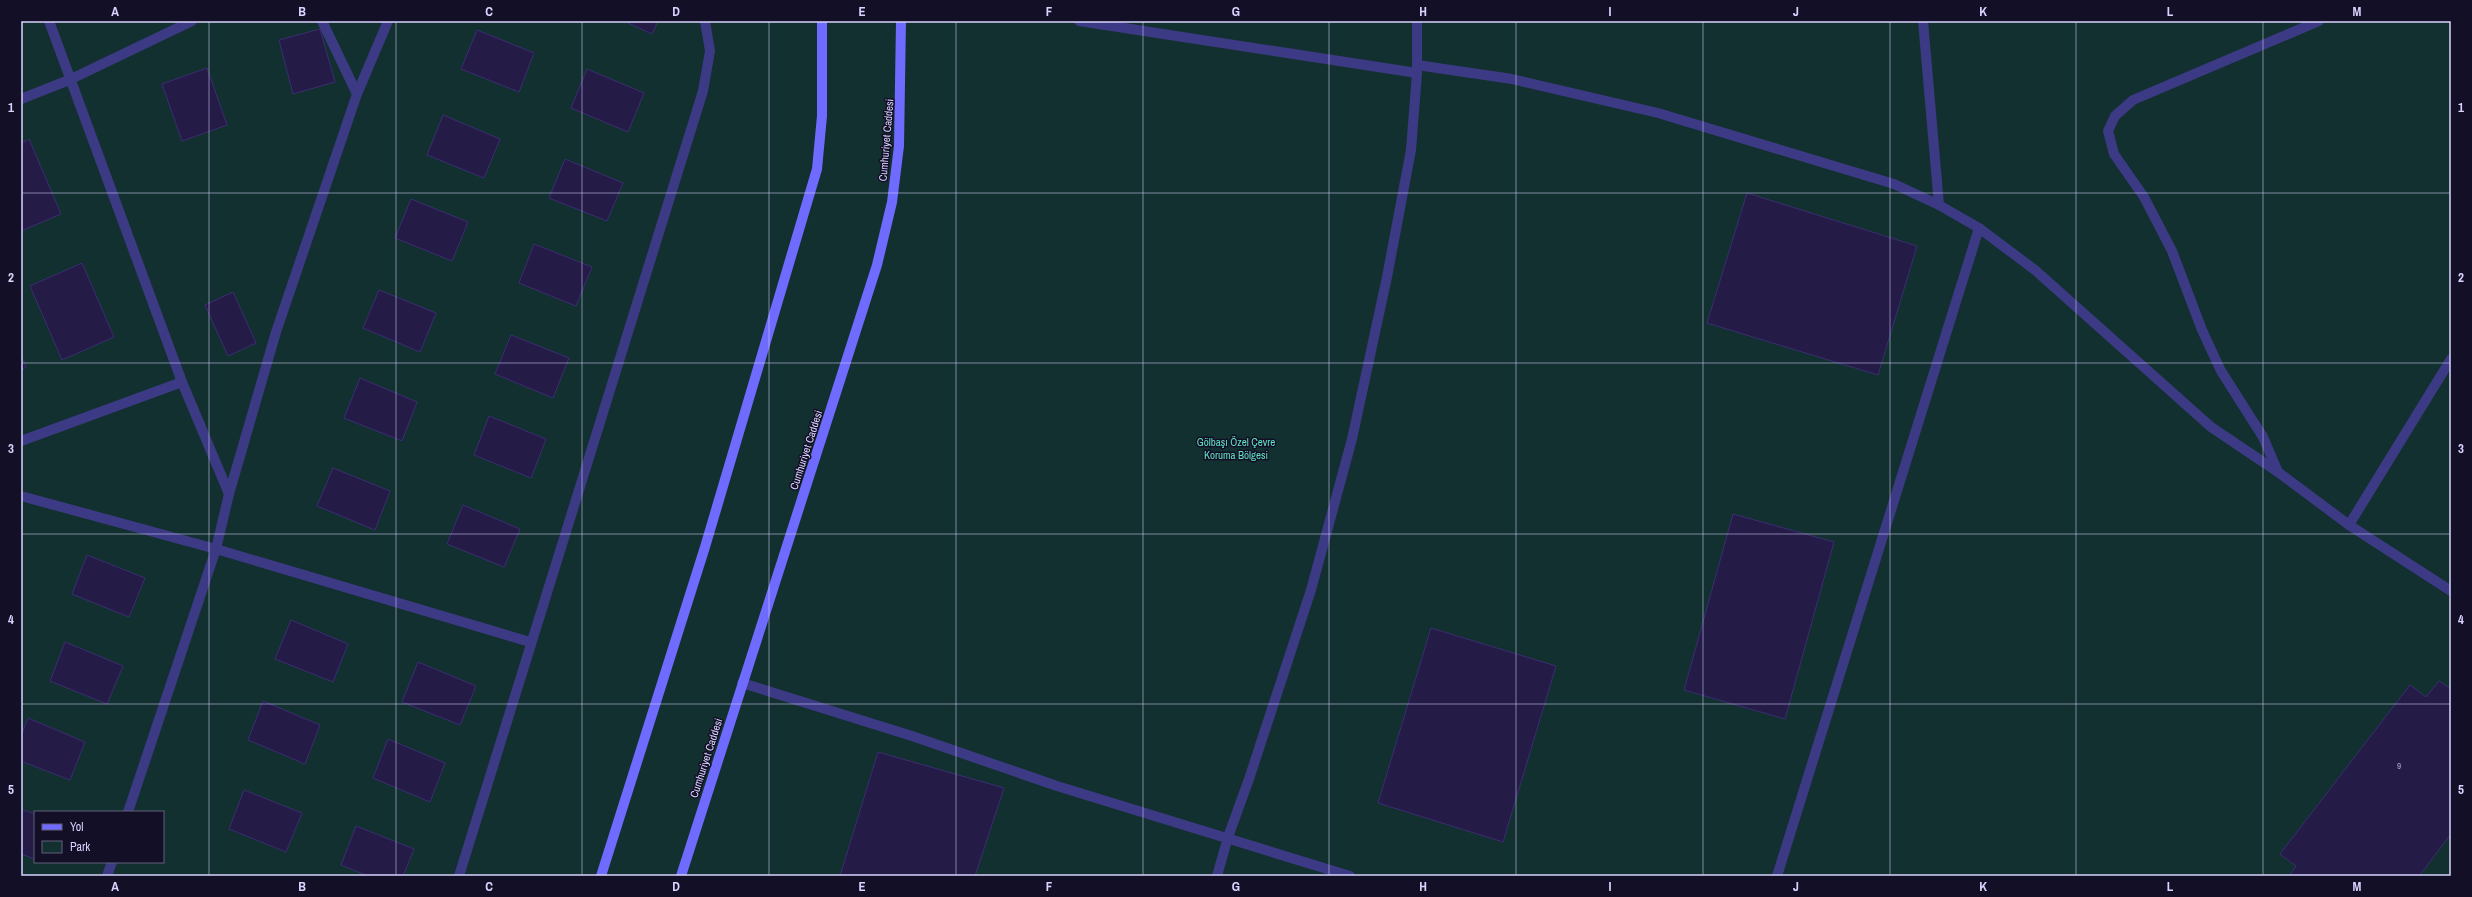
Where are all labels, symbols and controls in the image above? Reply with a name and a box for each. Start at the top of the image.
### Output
text: A [111,3,119,20]
text: B [298,3,306,20]
text: C [485,3,493,20]
text: D [672,3,680,20]
text: E [858,3,866,20]
text: F [1046,3,1053,20]
text: G [1232,3,1240,20]
text: H [1419,3,1427,20]
text: I [1609,3,1612,20]
text: J [1793,3,1799,20]
text: K [1979,3,1987,20]
text: L [2167,3,2174,20]
text: M [2353,3,2362,20]
street label: Cumhuriyet Caddesi [875,98,897,182]
text: 1 [8,99,14,116]
text: 1 [2458,99,2464,116]
text: 2 [8,269,14,286]
text: 2 [2458,269,2464,286]
street label: Cumhuriyet Caddesi [787,408,825,492]
park label: Gölbaşı Özel Çevre Koruma Bölgesi [1197,435,1275,462]
text: 3 [8,440,14,457]
text: 3 [2458,440,2464,457]
text: 4 [8,611,14,628]
text: 4 [2458,611,2464,628]
street label: Cumhuriyet Caddesi [687,716,725,800]
house number: 9 [2397,760,2401,772]
text: 5 [8,781,14,798]
text: 5 [2458,781,2464,798]
legend [34,811,164,863]
text: Yol [70,819,83,835]
text: Park [70,839,90,855]
text: A [111,878,119,895]
text: B [298,878,306,895]
text: C [485,878,493,895]
text: D [672,878,680,895]
text: E [858,878,866,895]
text: F [1046,878,1053,895]
text: G [1232,878,1240,895]
text: H [1419,878,1427,895]
text: I [1609,878,1612,895]
text: J [1793,878,1799,895]
text: K [1979,878,1987,895]
text: L [2167,878,2174,895]
text: M [2353,878,2362,895]

